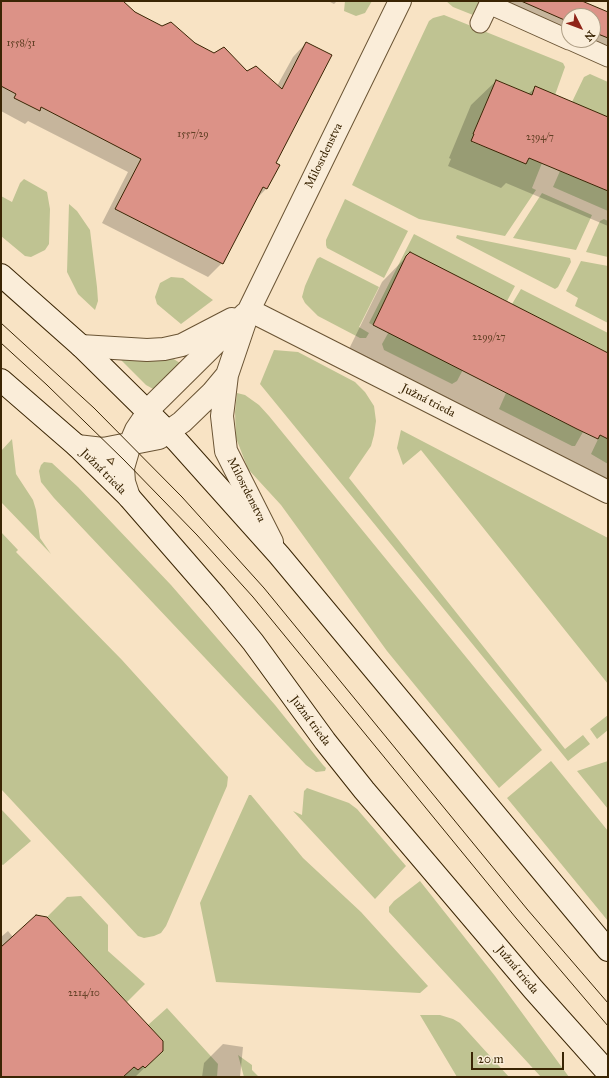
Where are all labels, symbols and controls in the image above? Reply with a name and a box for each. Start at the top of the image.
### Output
north arrow [561,8,601,48]
text: N [582,28,598,44]
house number: 1558/31 [6,38,36,50]
street label: Milosrdenstva [302,121,346,191]
house number: 1557/29 [177,129,209,141]
house number: 2394/7 [526,132,554,144]
house number: 2299/27 [472,332,506,344]
street label: Južná trieda [399,381,457,421]
street label: Južná trieda [77,446,129,498]
street label: Milosrdenstva [224,455,268,525]
street label: Južná trieda [287,693,333,749]
street label: Južná trieda [493,943,541,997]
house number: 2214/10 [68,988,100,1000]
scale bar [473,1044,566,1070]
text: 20 m [478,1052,504,1066]

